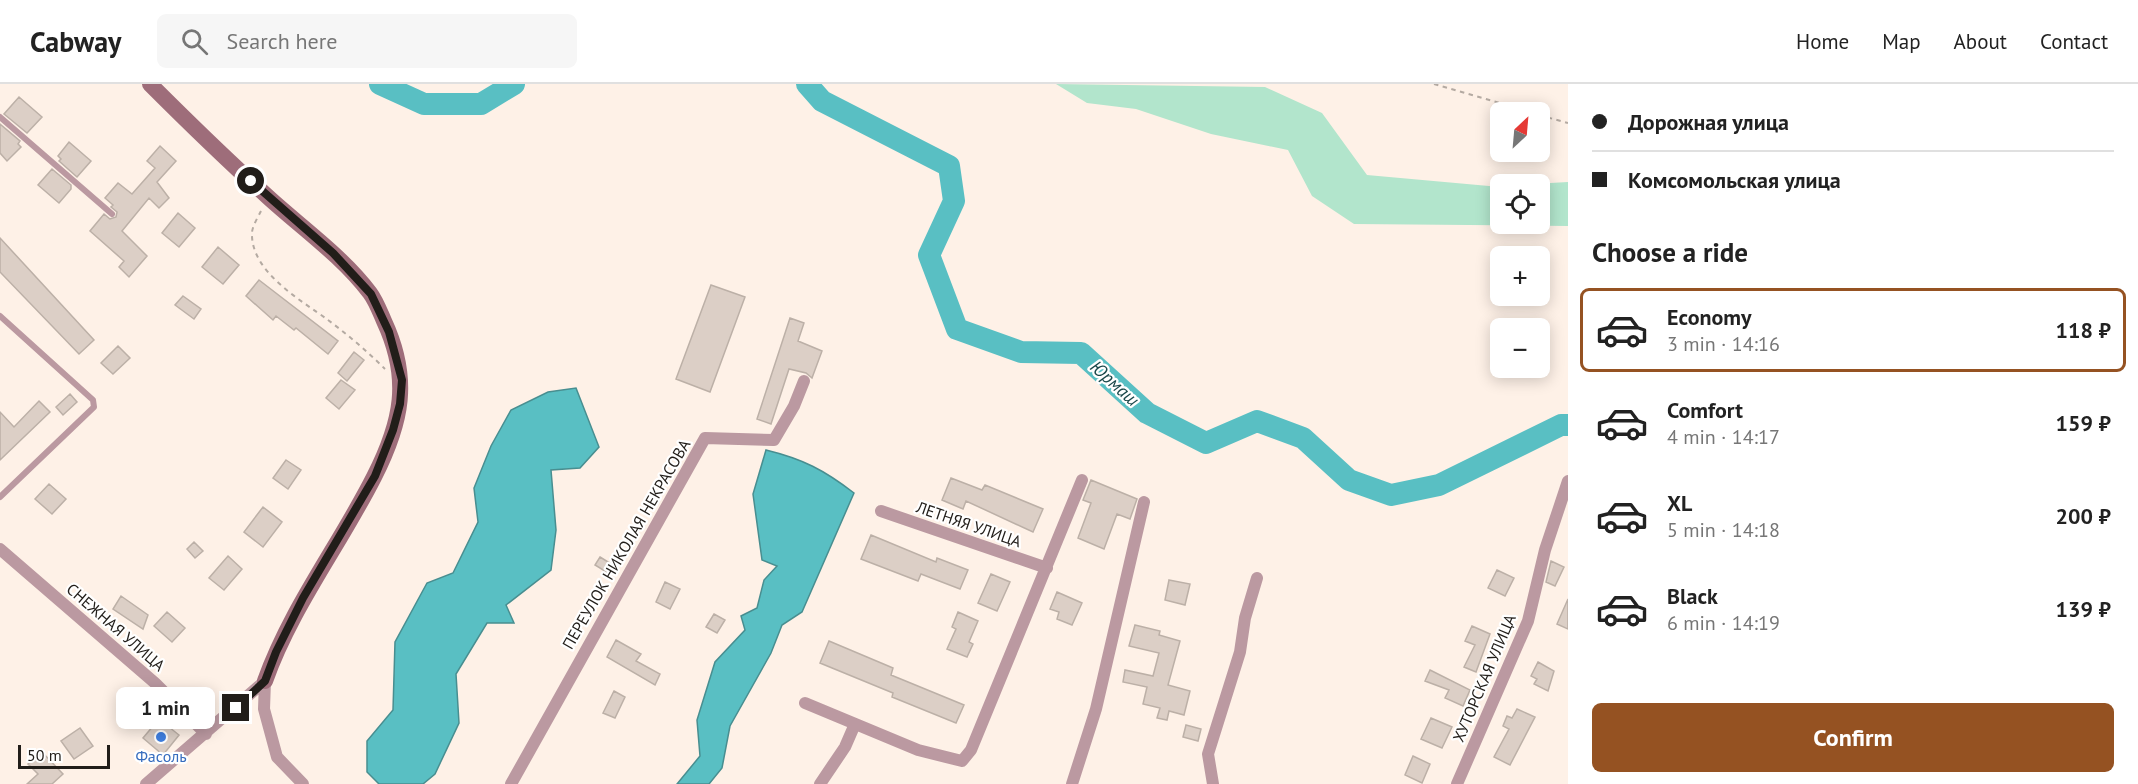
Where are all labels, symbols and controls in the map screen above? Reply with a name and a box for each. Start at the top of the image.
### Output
search box [157,14,577,68]
text: Cabway [30,23,121,60]
icon: search [178,25,211,58]
text: Search here [226,27,337,55]
text: Home [1796,28,1849,55]
text: Map [1882,28,1921,55]
text: About [1954,28,2007,55]
text: Contact [2040,28,2108,55]
north arrow [1490,102,1550,162]
map controls [1490,102,1550,378]
text: Дорожная улица [1628,108,1789,136]
text: Комсомольская улица [1628,166,1841,194]
route start [237,167,264,194]
button: locate [1490,174,1550,234]
text: Choose a ride [1592,235,1748,269]
button: + [1490,246,1550,306]
icon: car [1595,303,1649,357]
text: Economy [1667,303,1751,331]
text: 118 ₽ [2056,316,2111,344]
button: − [1490,318,1550,378]
text: 3 min · 14:16 [1667,331,1780,357]
water label: Юрмаш [1086,355,1145,411]
icon: car [1595,396,1649,450]
text: Comfort [1667,396,1743,424]
text: 159 ₽ [2056,409,2111,437]
text: 4 min · 14:17 [1667,424,1780,450]
street label: ПЕРЕУЛОК НИКОЛАЯ НЕКРАСОВА [558,435,695,652]
icon: car [1595,489,1649,543]
text: XL [1667,489,1692,517]
street label: ЛЕТНЯЯ УЛИЦА [913,496,1025,552]
text: 200 ₽ [2056,502,2111,530]
text: 5 min · 14:18 [1667,517,1780,543]
street label: СНЕЖНАЯ УЛИЦА [63,579,170,676]
icon: car [1595,582,1649,636]
text: Black [1667,582,1718,610]
text: 139 ₽ [2056,595,2111,623]
text: 6 min · 14:19 [1667,610,1780,636]
street label: ХУТОРСКАЯ УЛИЦА [1448,611,1520,745]
callout: 1 min [116,687,215,729]
route end [222,694,249,721]
text: 1 min [141,695,190,721]
button: Confirm [1592,703,2114,772]
marker: Фасоль [154,730,168,744]
scale bar [18,742,110,770]
text: 50 m [27,745,62,765]
place label: Фасоль [135,746,187,766]

